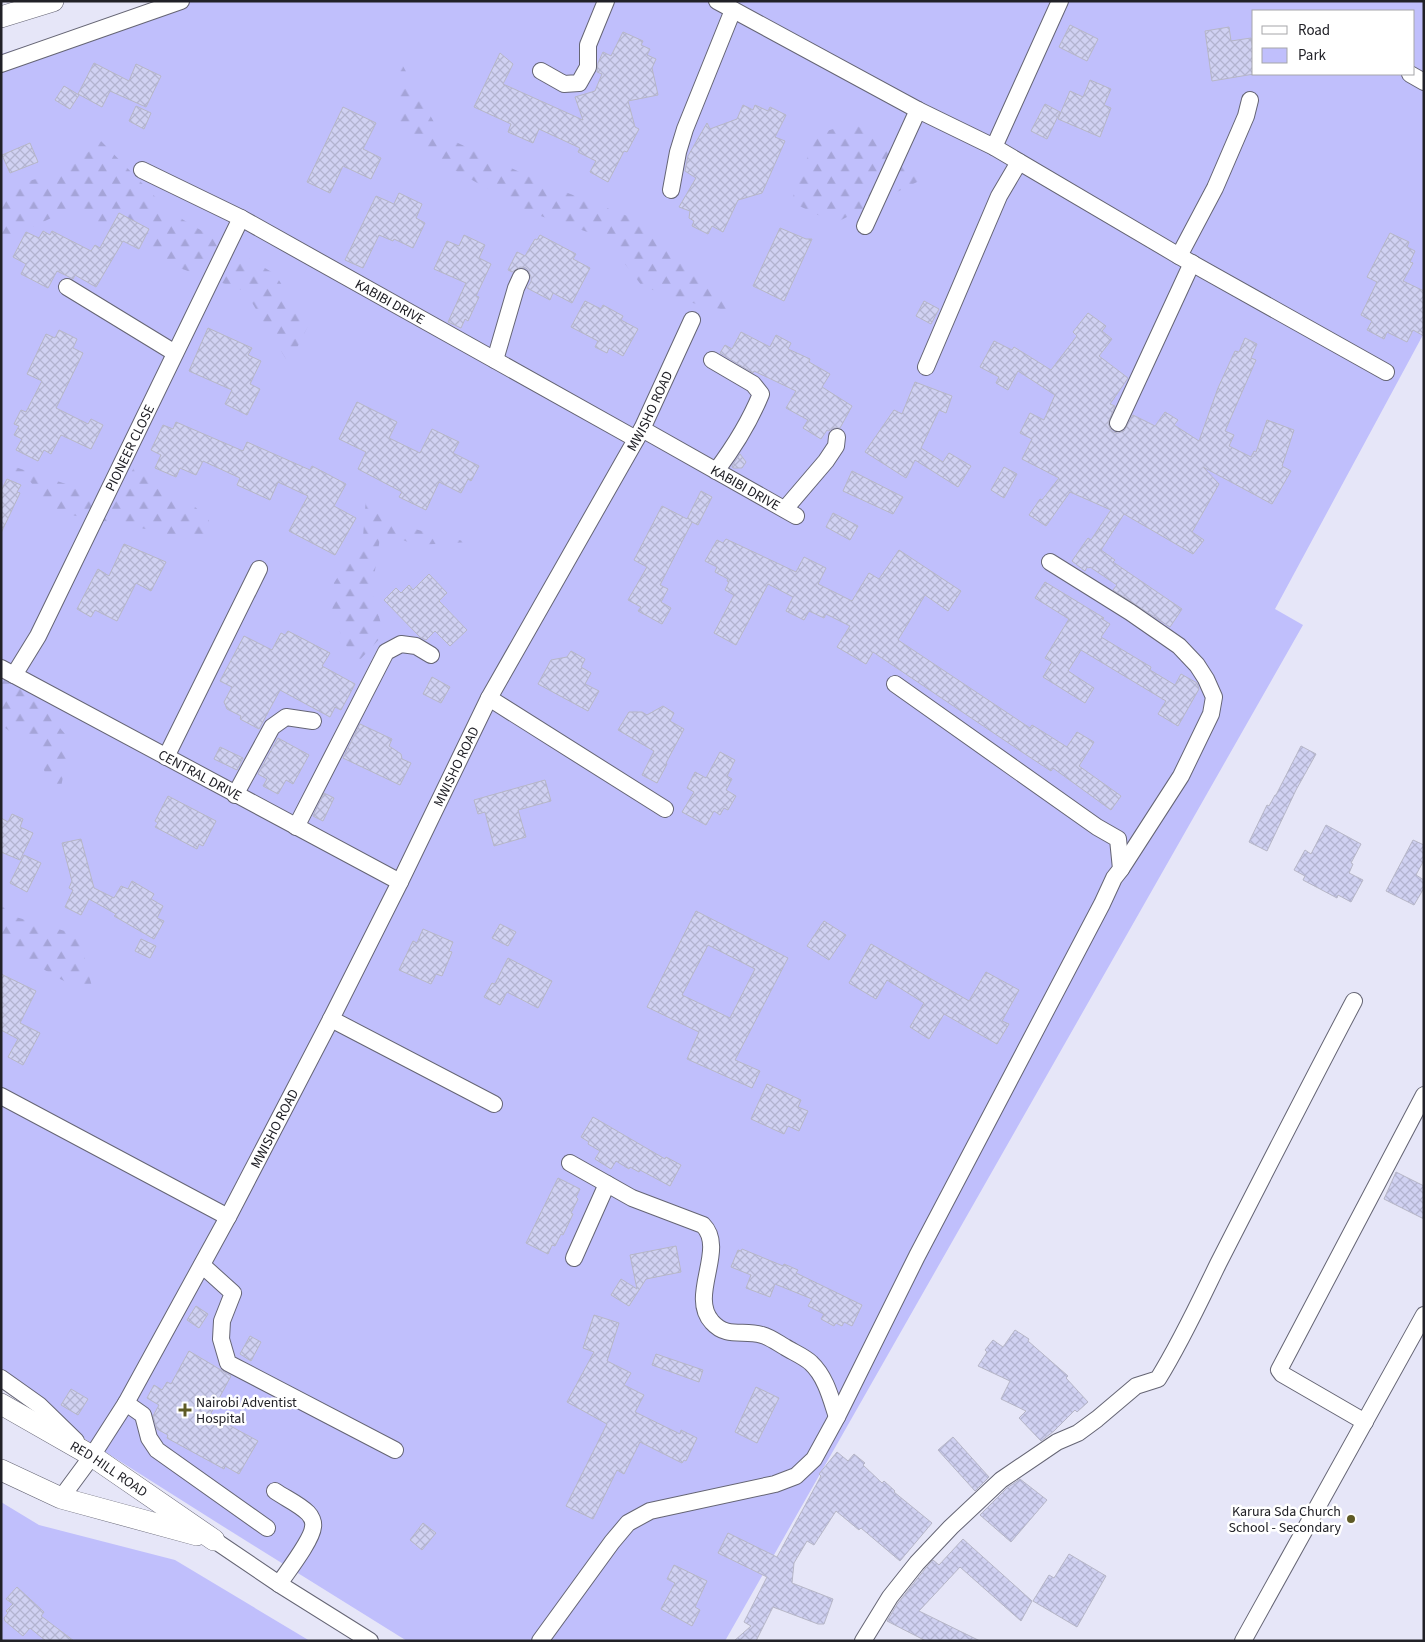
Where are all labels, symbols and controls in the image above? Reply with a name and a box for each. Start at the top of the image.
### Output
legend [1252,10,1415,75]
text: Road [1298,20,1330,41]
text: Park [1298,45,1327,66]
street label: KABIBI DRIVE [351,275,428,330]
street label: MWISHO ROAD [622,368,678,455]
street label: PIONEER CLOSE [101,402,160,495]
street label: KABIBI DRIVE [707,461,784,516]
street label: MWISHO ROAD [429,723,485,810]
street label: CENTRAL DRIVE [154,745,245,806]
street label: MWISHO ROAD [246,1086,304,1172]
place label: Nairobi Adventist Hospital [196,1393,297,1429]
marker: Nairobi Adventist Hospital [178,1403,192,1417]
street label: RED HILL ROAD [66,1437,151,1502]
place label: Karura Sda Church School - Secondary [1228,1502,1341,1538]
marker: Karura Sda Church School - Secondary [1345,1513,1357,1525]

